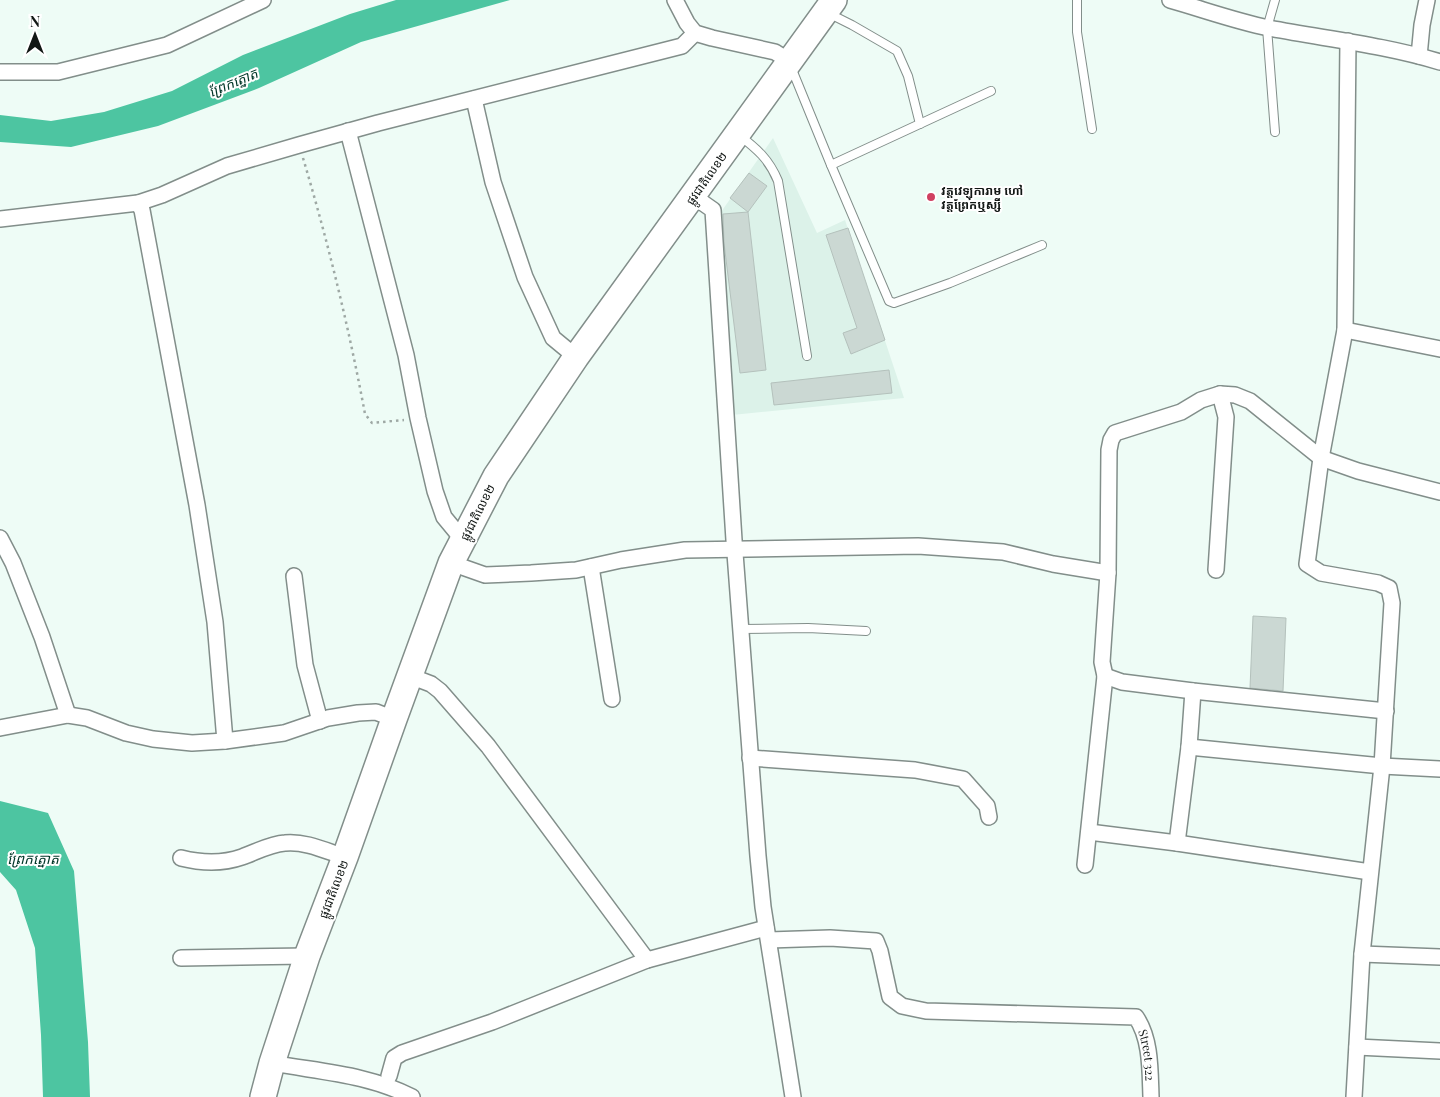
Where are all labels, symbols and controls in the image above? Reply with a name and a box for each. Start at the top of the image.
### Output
north arrow [10,10,60,60]
text: N [30,12,40,31]
water label: ព្រែកត្នោត [205,63,262,101]
street label: ផ្លូវជាតិលេខ២ [682,148,733,210]
place label: វត្តវេឡុការាម ហៅ វត្តព្រែកឬស្សី [941,182,1023,212]
marker: វត្តវេឡុការាម ហៅ វត្តព្រែកឬស្សី [925,191,937,203]
street label: ផ្លូវជាតិលេខ២ [456,481,501,545]
water label: ព្រែកត្នោត [7,849,60,868]
street label: ផ្លូវជាតិលេខ២ [315,857,355,922]
street label: Street 322 [1135,1027,1159,1081]

